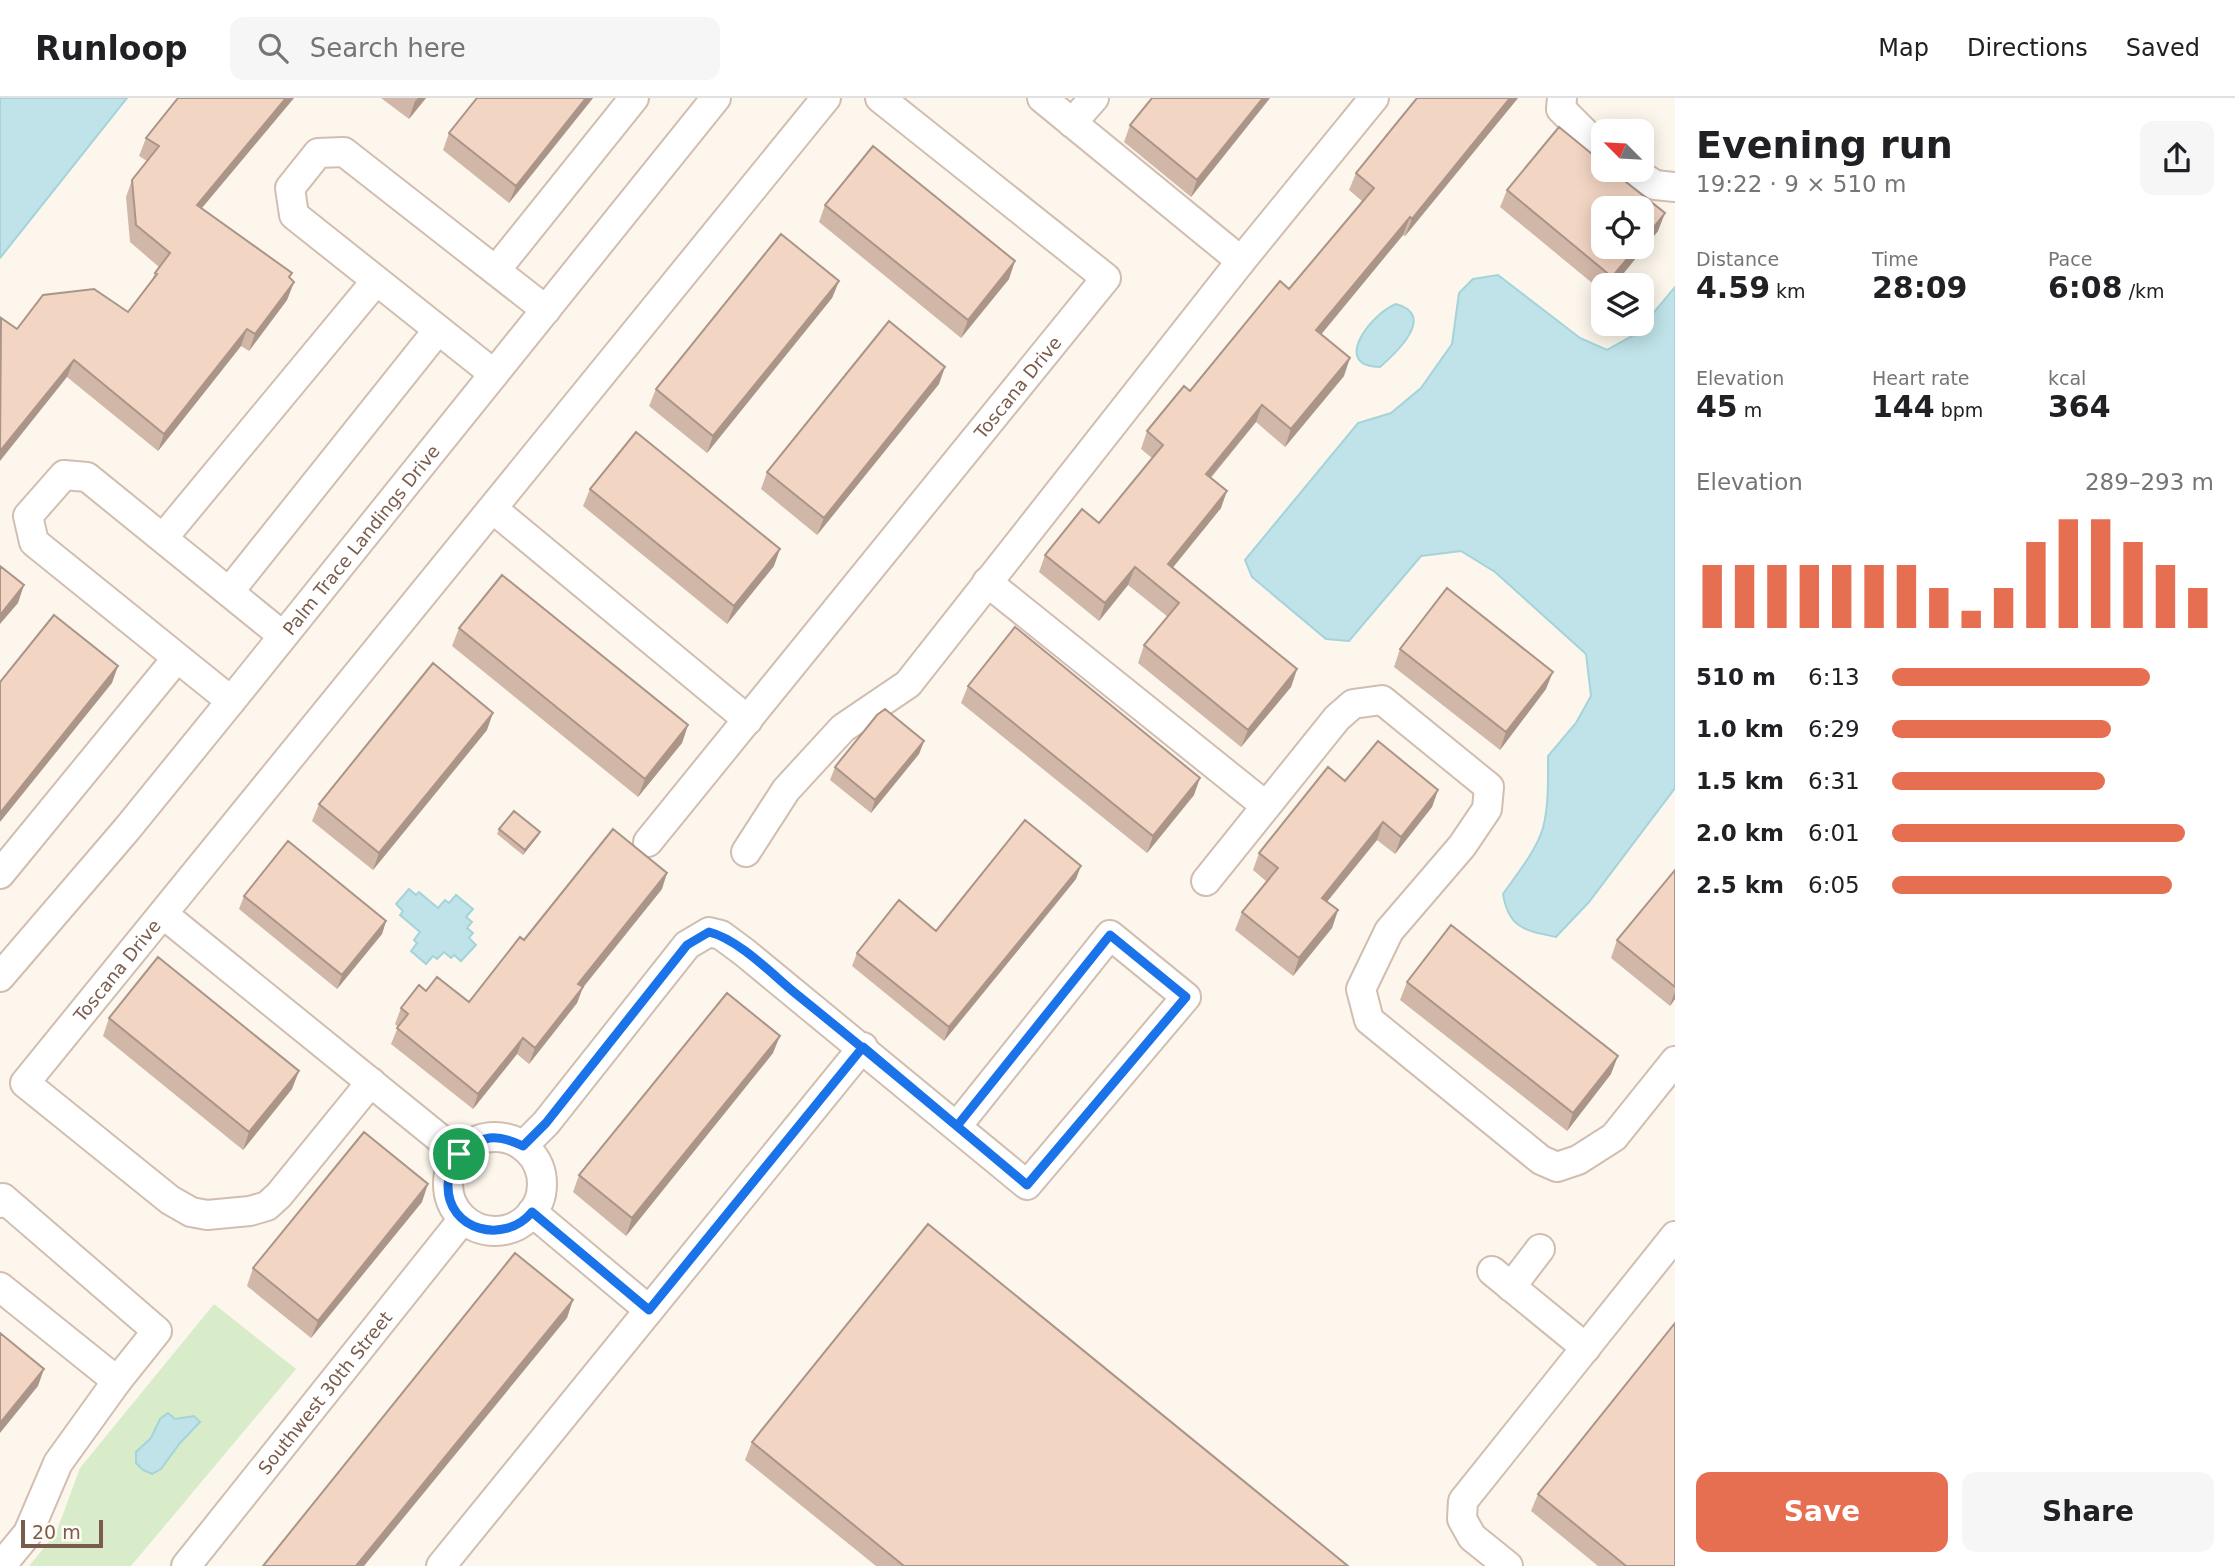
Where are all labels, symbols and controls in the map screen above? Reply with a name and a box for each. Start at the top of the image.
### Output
search box [230,17,720,80]
text: Runloop [35,29,188,68]
icon: search [254,29,292,67]
text: Search here [310,33,466,63]
text: Map [1878,34,1929,62]
text: Directions [1967,34,2088,62]
text: Saved [2126,34,2200,62]
north arrow [1591,119,1654,182]
map controls [1591,119,1654,336]
button: share [2140,121,2214,195]
text: Evening run [1696,123,1953,167]
text: 19:22 · 9 × 510 m [1696,171,1906,197]
button: locate [1591,196,1654,259]
text: Distance [1696,248,1779,270]
text: Time [1872,248,1919,270]
text: Pace [2048,248,2092,270]
text: 4.59 [1696,270,1770,305]
text: 28:09 [1872,270,1968,305]
text: 6:08 [2048,270,2123,305]
button: layers [1591,273,1654,336]
text: km [1770,280,1806,302]
text: /km [2123,280,2165,302]
street label: Toscana Drive [969,332,1065,443]
text: Elevation [1696,367,1784,389]
text: Heart rate [1872,367,1970,389]
text: kcal [2048,367,2086,389]
text: 45 [1696,389,1738,424]
text: 144 [1872,389,1935,424]
text: 364 [2048,389,2111,424]
text: m [1738,399,1762,421]
text: bpm [1935,399,1983,421]
street label: Palm Trace Landings Drive [278,440,443,639]
text: Elevation [1696,469,1803,495]
text: 289–293 m [2085,469,2214,495]
text: 510 m [1696,664,1776,690]
text: 6:13 [1808,664,1860,690]
text: 1.0 km [1696,716,1784,742]
text: 6:29 [1808,716,1860,742]
text: 1.5 km [1696,768,1784,794]
text: 6:31 [1808,768,1860,794]
text: 2.0 km [1696,820,1784,846]
text: 6:01 [1808,820,1860,846]
text: 2.5 km [1696,872,1784,898]
text: 6:05 [1808,872,1860,898]
street label: Toscana Drive [68,915,164,1026]
pin [429,1124,489,1184]
icon: arrive [440,1135,478,1173]
street label: Southwest 30th Street [253,1307,396,1478]
button: Save [1696,1472,1948,1552]
button: Share [1962,1472,2214,1552]
scale bar [21,1517,103,1549]
text: 20 m [32,1521,81,1543]

